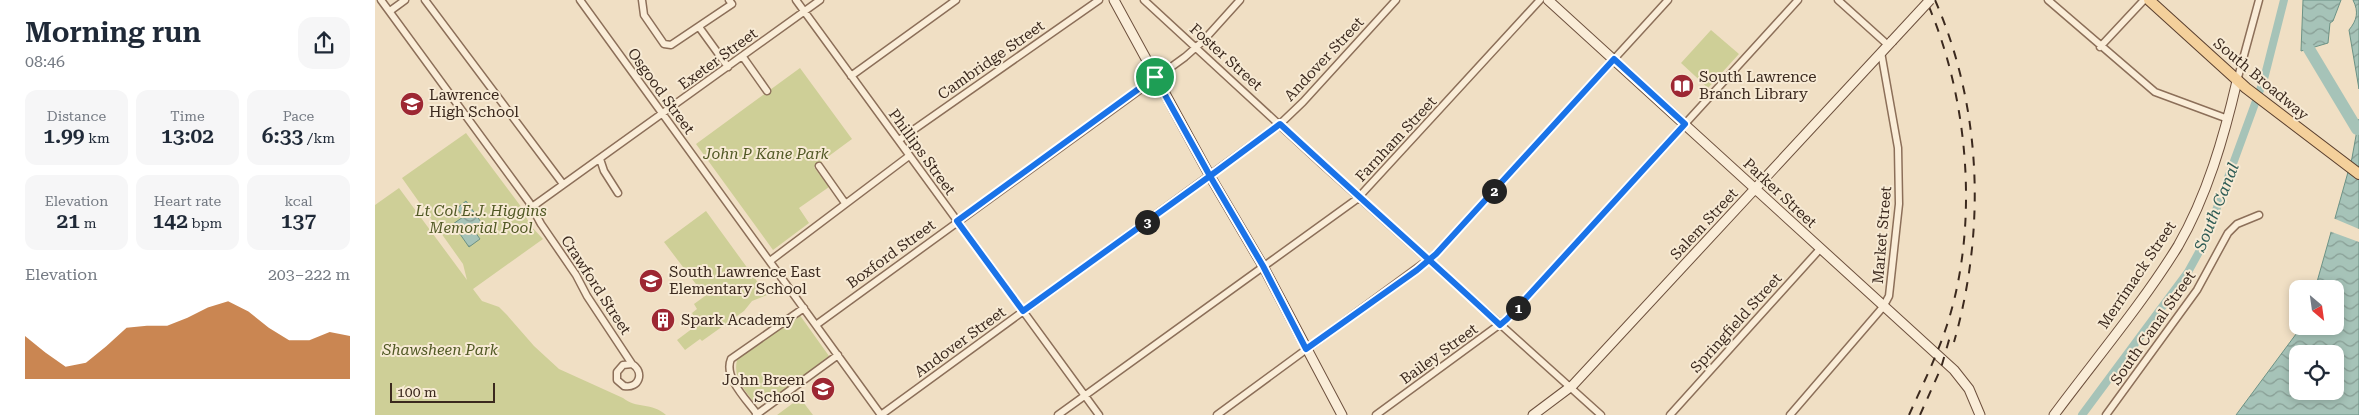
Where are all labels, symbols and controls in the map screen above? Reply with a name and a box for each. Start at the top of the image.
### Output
street label: Andover Street [1280,13,1368,105]
text: Morning run [25,16,201,49]
street label: Cambridge Street [934,16,1048,103]
button: share [298,17,350,69]
street label: Foster Street [1186,20,1266,95]
street label: Exeter Street [675,24,761,94]
street label: South Broadway [2210,34,2312,124]
street label: Osgood Street [624,44,699,138]
text: 08:46 [25,52,65,71]
pin [1134,56,1176,98]
icon: arrive [1141,63,1169,91]
place label: South Lawrence Branch Library [1699,68,1816,103]
library icon: South Lawrence Branch Library [1669,73,1695,99]
place label: Lawrence High School [429,86,519,121]
school or university icon: Lawrence High School [399,91,425,117]
street label: Farnham Street [1352,92,1440,185]
street label: Phillips Street [885,106,959,199]
text: Distance [47,108,106,124]
text: Time [170,108,205,124]
text: Pace [283,108,314,124]
text: 1.99 [43,124,85,148]
text: 13:02 [161,124,214,148]
text: 6:33 [262,124,303,148]
text: km [85,130,110,146]
text: /km [303,130,335,146]
park label: John P Kane Park [702,145,830,163]
street label: Parker Street [1740,154,1821,232]
water label: South Canal [2190,160,2243,255]
pin: 2 [1481,178,1507,204]
text: 2 [1491,183,1498,199]
street label: Salem Street [1666,184,1742,263]
street label: Market Street [1869,185,1895,285]
text: Elevation [45,193,108,209]
text: Heart rate [154,193,221,209]
text: kcal [284,193,313,209]
park label: Lt Col E.J. Higgins Memorial Pool [414,202,547,237]
text: 21 [57,209,80,233]
text: 142 [153,209,188,233]
text: 137 [281,209,316,233]
pin: 3 [1135,210,1159,234]
text: 3 [1144,214,1151,230]
text: m [80,215,96,231]
text: bpm [188,215,222,231]
street label: Boxford Street [843,216,939,292]
street label: Merrimack Street [2094,217,2180,332]
street label: Crawford Street [557,232,635,338]
place label: South Lawrence East Elementary School [669,263,821,298]
text: Elevation [25,265,98,284]
text: 203–222 m [268,265,350,284]
street label: South Canal Street [2107,267,2199,389]
school or university icon: South Lawrence East Elementary School [638,268,664,294]
street label: Springfield Street [1687,269,1786,376]
north arrow [2289,280,2344,335]
map controls [2289,280,2344,400]
pin: 1 [1505,296,1531,320]
text: 1 [1515,300,1522,316]
street label: Andover Street [911,303,1009,381]
building icon: Spark Academy [650,307,676,333]
place label: Spark Academy [681,311,795,329]
street label: Bailey Street [1397,320,1482,388]
park label: Shawsheen Park [381,341,499,359]
button: locate [2289,345,2344,400]
place label: John Breen School [722,371,805,406]
school or university icon: John Breen School [810,376,836,402]
scale bar [390,380,495,403]
text: 100 m [397,384,437,400]

